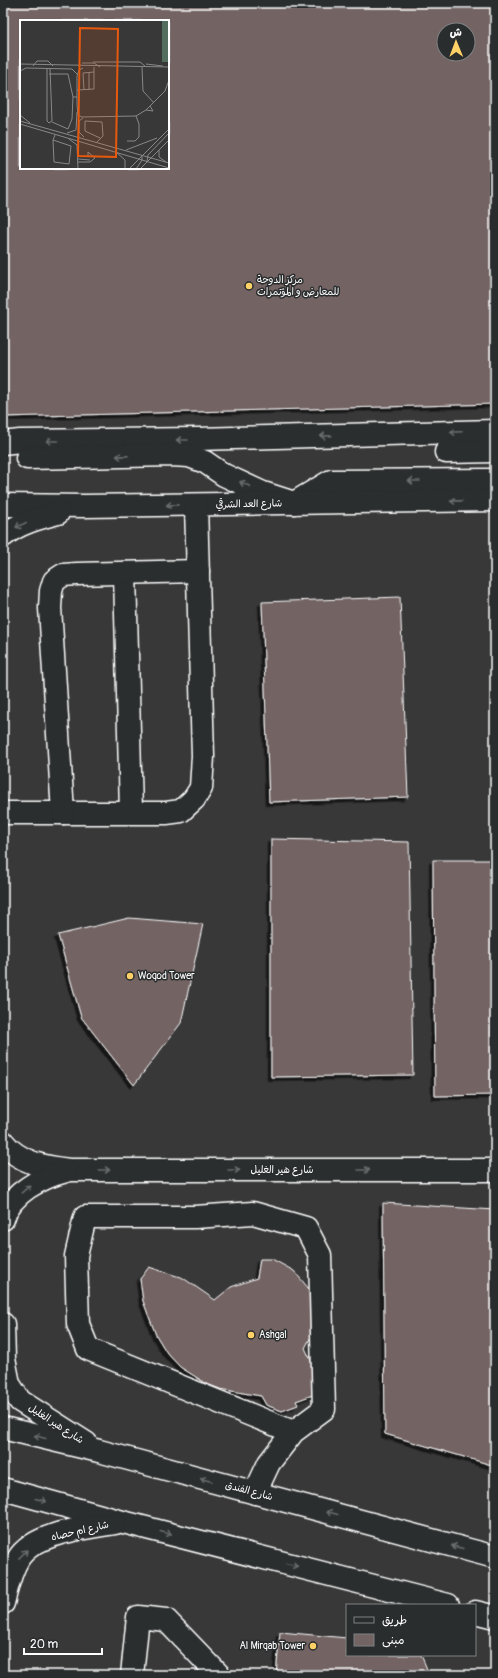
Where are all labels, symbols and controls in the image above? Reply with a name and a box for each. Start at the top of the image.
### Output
inset map [20,20,169,169]
north arrow [436,22,476,62]
text: ش [450,26,462,39]
place label: مركز الدوحة للمعارض و المؤتمرات [257,274,340,298]
marker: مركز الدوحة للمعارض و المؤتمرات [244,281,254,291]
one-way arrow [450,428,463,436]
one-way arrow [320,432,333,440]
one-way arrow [176,436,189,443]
one-way arrow [46,437,59,444]
one-way arrow [116,452,129,460]
one-way arrow [408,477,421,485]
one-way arrow [239,480,251,487]
street label: شارع العد الشرقي [216,496,283,512]
one-way arrow [450,497,463,504]
one-way arrow [166,501,179,509]
one-way arrow [15,522,27,529]
place label: Woqod Tower [138,970,195,982]
marker: Woqod Tower [125,971,135,981]
street label: شارع هير الغليل [250,1164,314,1177]
one-way arrow [97,1166,110,1174]
one-way arrow [227,1166,240,1174]
one-way arrow [357,1166,370,1174]
one-way arrow [21,1185,32,1194]
place label: Ashgal [259,1329,287,1341]
marker: Ashgal [246,1330,256,1340]
street label: شارع هير الغليل [26,1402,86,1447]
one-way arrow [33,1433,46,1441]
one-way arrow [200,1475,213,1483]
street label: شارع الفندق [224,1479,274,1504]
one-way arrow [34,1497,47,1504]
one-way arrow [326,1509,339,1516]
street label: شارع ام حصاه [50,1518,111,1544]
one-way arrow [159,1530,172,1538]
one-way arrow [451,1543,464,1550]
one-way arrow [18,1549,28,1559]
one-way arrow [285,1562,298,1570]
legend [346,1604,476,1656]
text: طريق [382,1613,407,1628]
scale bar [24,1630,102,1656]
text: مبنى [382,1633,405,1648]
text: 20 m [30,1637,59,1652]
place label: Al Mirqab Tower [239,1640,305,1652]
marker: Al Mirqab Tower [308,1641,318,1651]

